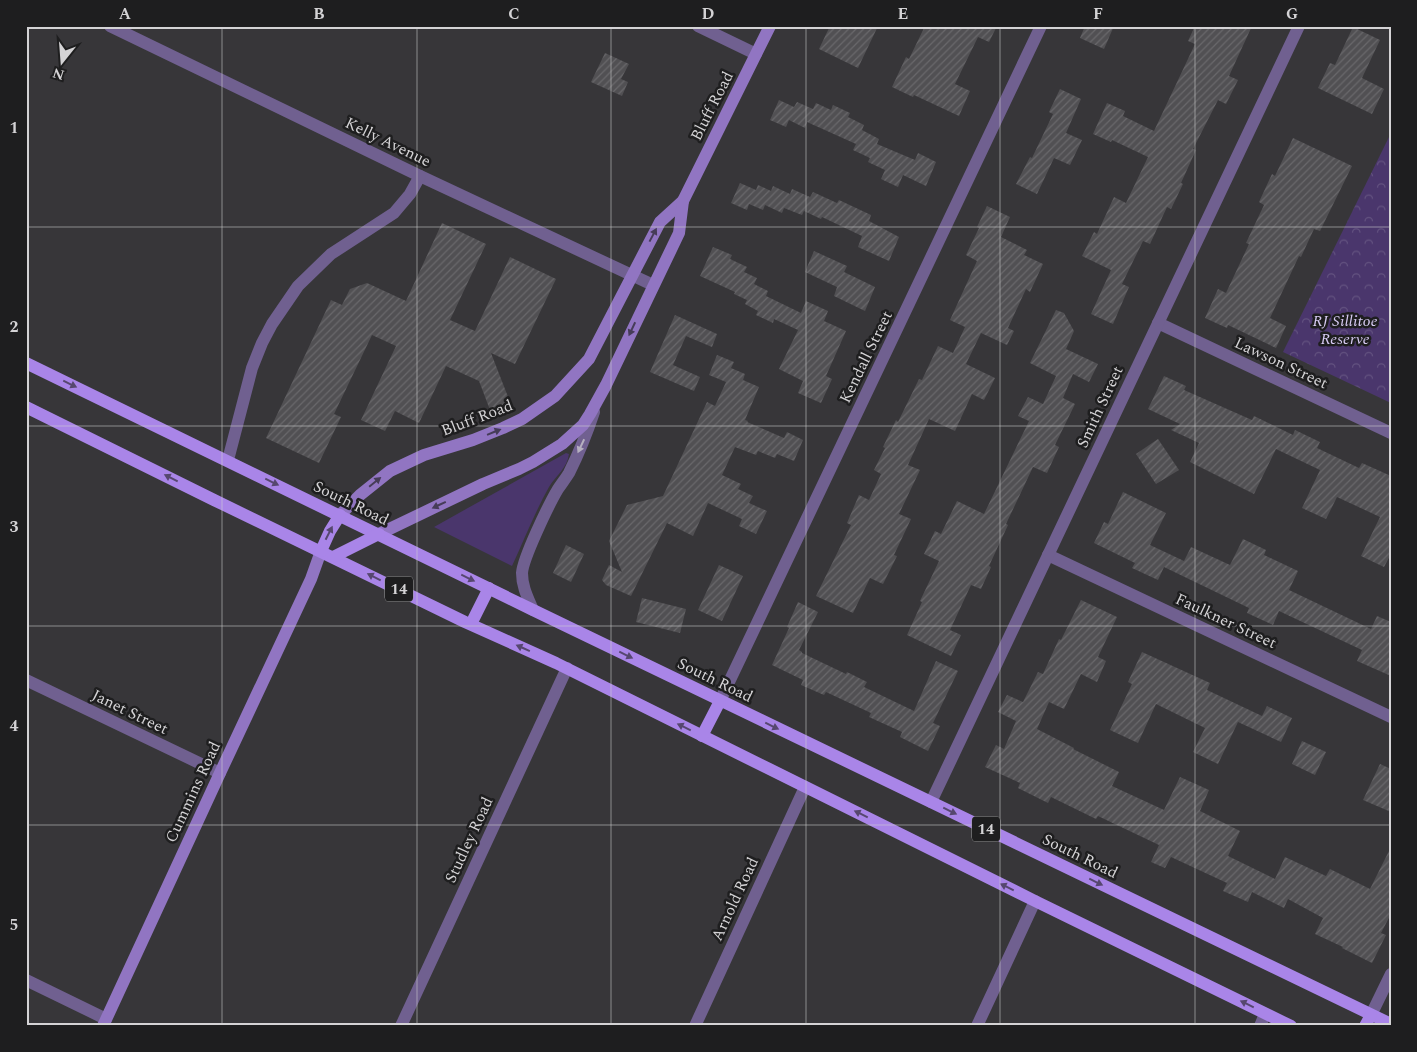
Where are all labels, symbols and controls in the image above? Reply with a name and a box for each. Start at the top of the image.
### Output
text: A [119,2,132,26]
text: B [313,2,325,26]
text: C [508,2,520,26]
text: D [702,2,715,26]
text: E [898,2,908,26]
text: F [1093,2,1103,26]
text: G [1286,2,1298,26]
north arrow [38,38,88,88]
text: N [50,62,67,86]
street label: Bluff Road [684,67,740,145]
street label: Kelly Avenue [341,111,435,173]
text: 1 [10,116,18,140]
one-way arrow [649,227,657,242]
street label: Kendall Street [833,306,899,407]
park label: RJ Sillitoe Reserve [1312,309,1378,351]
text: 2 [10,315,19,339]
one-way arrow [628,322,636,336]
street label: Lawson Street [1230,331,1332,395]
street label: Smith Street [1070,362,1130,452]
one-way arrow [63,380,77,388]
street label: Bluff Road [438,393,516,443]
one-way arrow [487,427,501,435]
one-way arrow [577,439,585,453]
one-way arrow [164,474,178,482]
street label: South Road [309,474,393,532]
one-way arrow [369,477,382,488]
one-way arrow [265,478,279,486]
one-way arrow [432,501,446,509]
text: 3 [10,515,19,539]
one-way arrow [325,525,333,540]
one-way arrow [367,573,381,581]
one-way arrow [461,574,475,582]
road number: 14 [385,576,413,602]
street label: Faulkner Street [1171,587,1281,655]
one-way arrow [516,643,530,651]
one-way arrow [619,651,633,659]
street label: South Road [673,651,757,709]
street label: Janet Street [88,683,173,741]
text: 4 [10,714,19,738]
one-way arrow [765,722,779,730]
one-way arrow [677,723,691,731]
street label: Cummins Road [159,737,227,847]
street label: Studley Road [439,793,499,887]
one-way arrow [943,808,957,816]
one-way arrow [854,810,868,818]
road number: 14 [972,816,1000,842]
street label: South Road [1038,827,1122,885]
street label: Arnold Road [705,853,765,945]
one-way arrow [1089,878,1104,886]
one-way arrow [1000,883,1014,891]
text: 5 [10,913,18,937]
one-way arrow [1240,1000,1254,1008]

